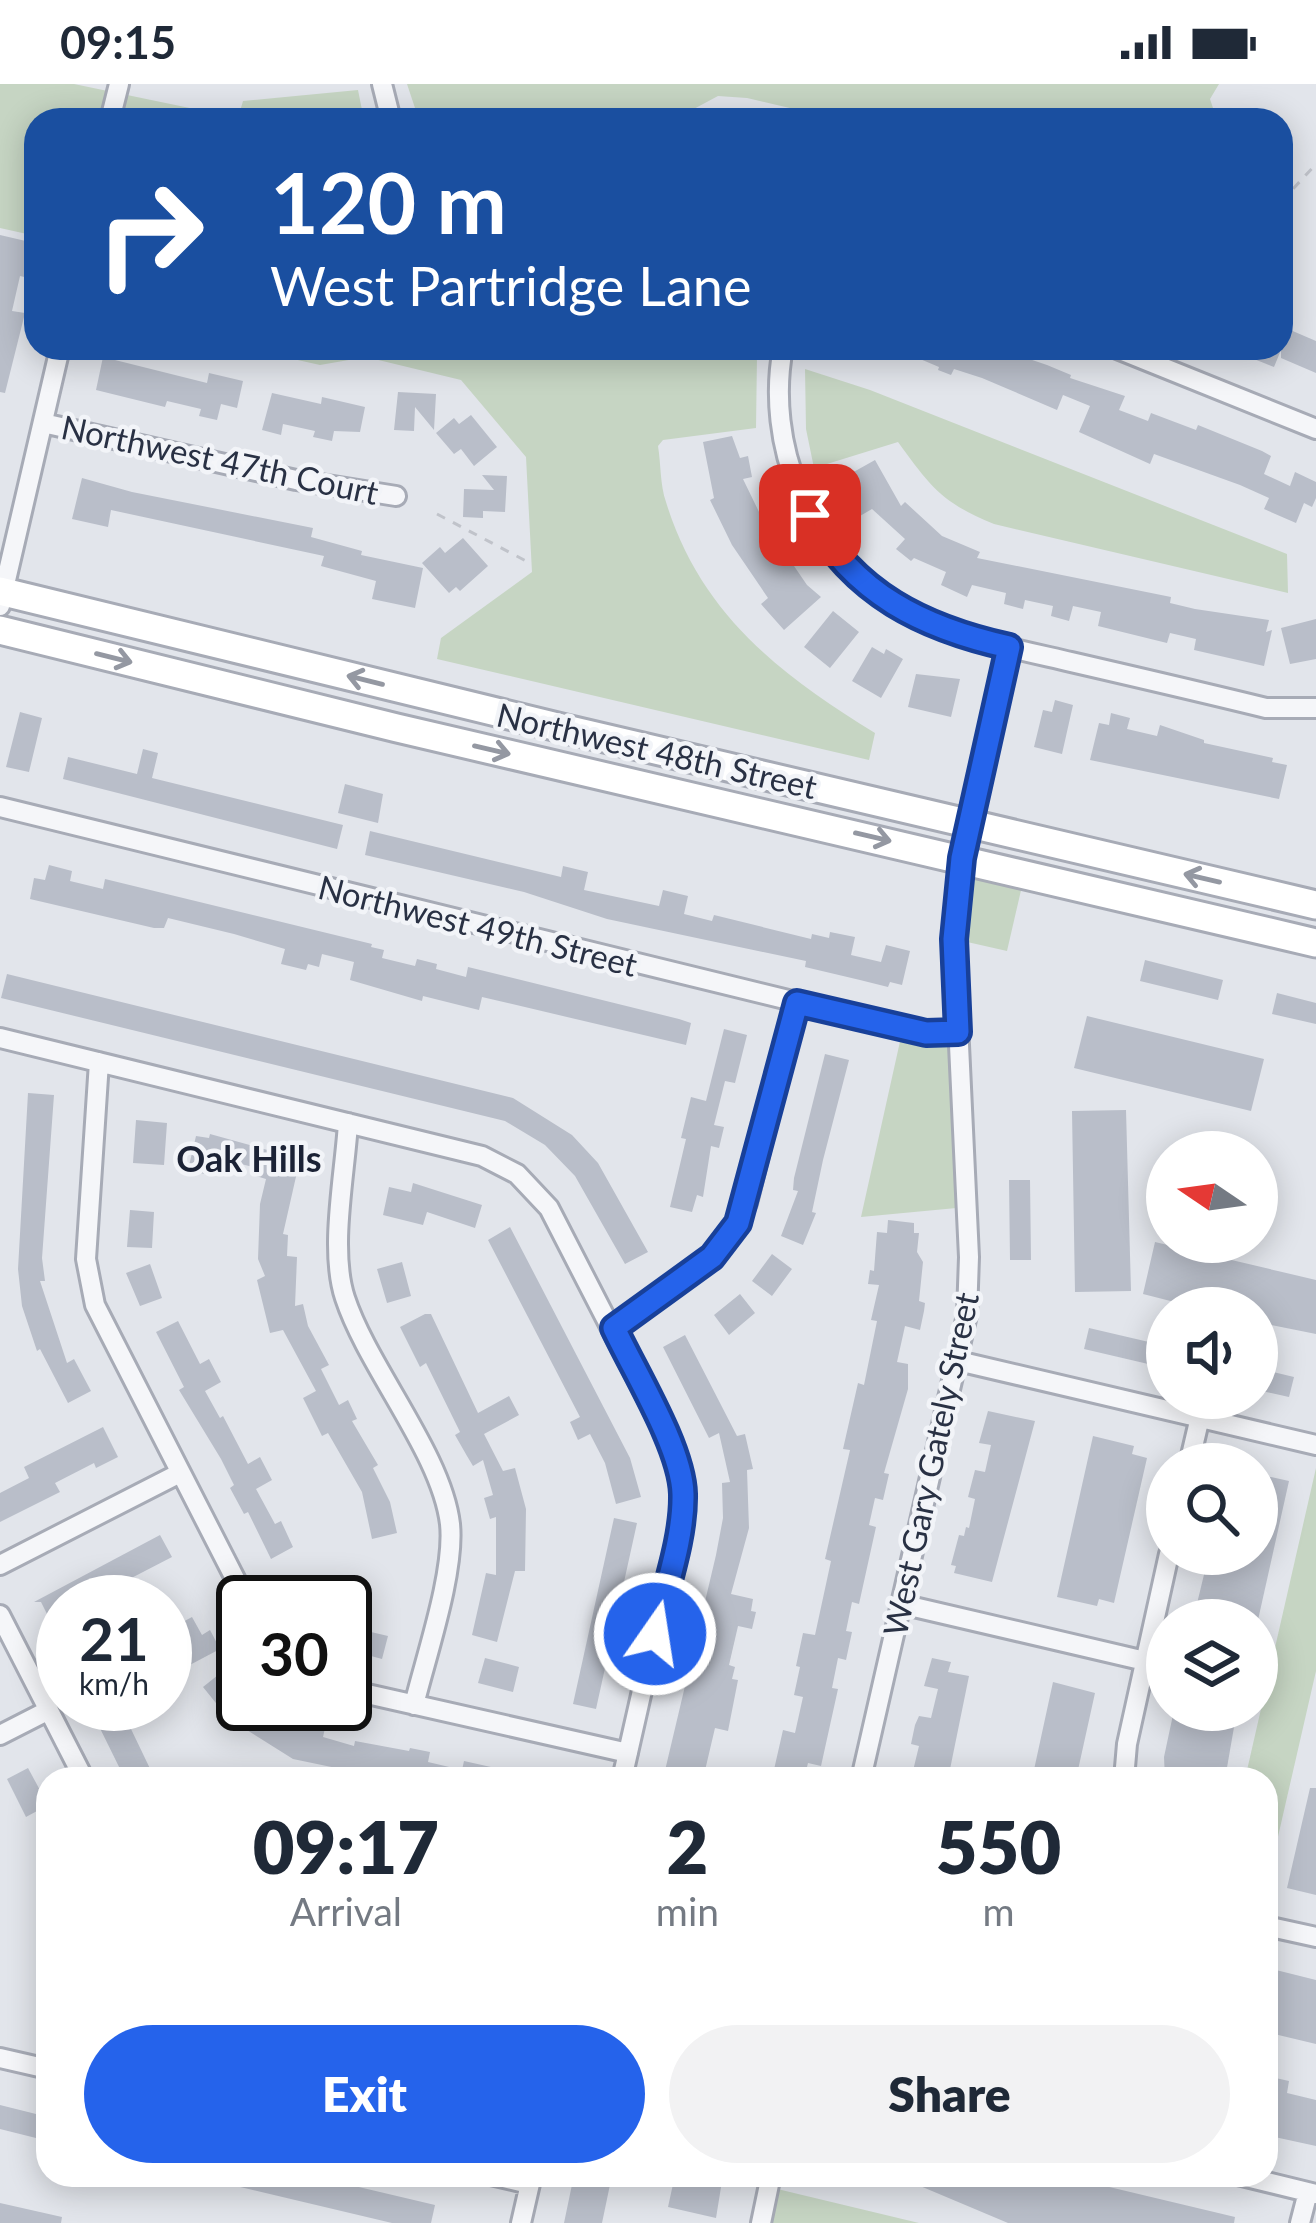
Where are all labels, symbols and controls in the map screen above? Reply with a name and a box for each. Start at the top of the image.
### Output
text: 09:15 [60,15,176,69]
text: 120 m [270,151,507,252]
icon: right [72,156,228,312]
text: West Partridge Lane [270,253,751,318]
street label: Northwest 47th Court [58,406,382,512]
pin [759,464,861,566]
icon: arrive [777,482,843,548]
one-way arrow [94,648,132,670]
one-way arrow [346,668,384,690]
street label: Northwest 48th Street [493,694,821,806]
one-way arrow [473,740,511,762]
one-way arrow [853,827,891,850]
one-way arrow [1184,865,1222,888]
street label: Northwest 49th Street [314,866,642,984]
north arrow [1146,1131,1278,1263]
map controls [1146,1131,1278,1731]
district label: Oak Hills [176,1136,322,1180]
button: sound [1146,1287,1278,1419]
street label: West Gary Gately Street [874,1288,986,1639]
button: search [1146,1443,1278,1575]
position arrow [592,1571,718,1697]
speed limit sign: 30 [216,1575,372,1731]
button: layers [1146,1599,1278,1731]
text: 21 [79,1602,149,1674]
text: km/h [79,1665,149,1701]
text: 09:17 [253,1803,439,1889]
text: 2 [667,1803,708,1889]
text: 550 [936,1803,1061,1889]
text: Arrival [290,1888,402,1934]
text: min [656,1888,719,1934]
text: m [982,1888,1015,1934]
button: Exit [84,2025,645,2163]
button: Share [669,2025,1230,2163]

